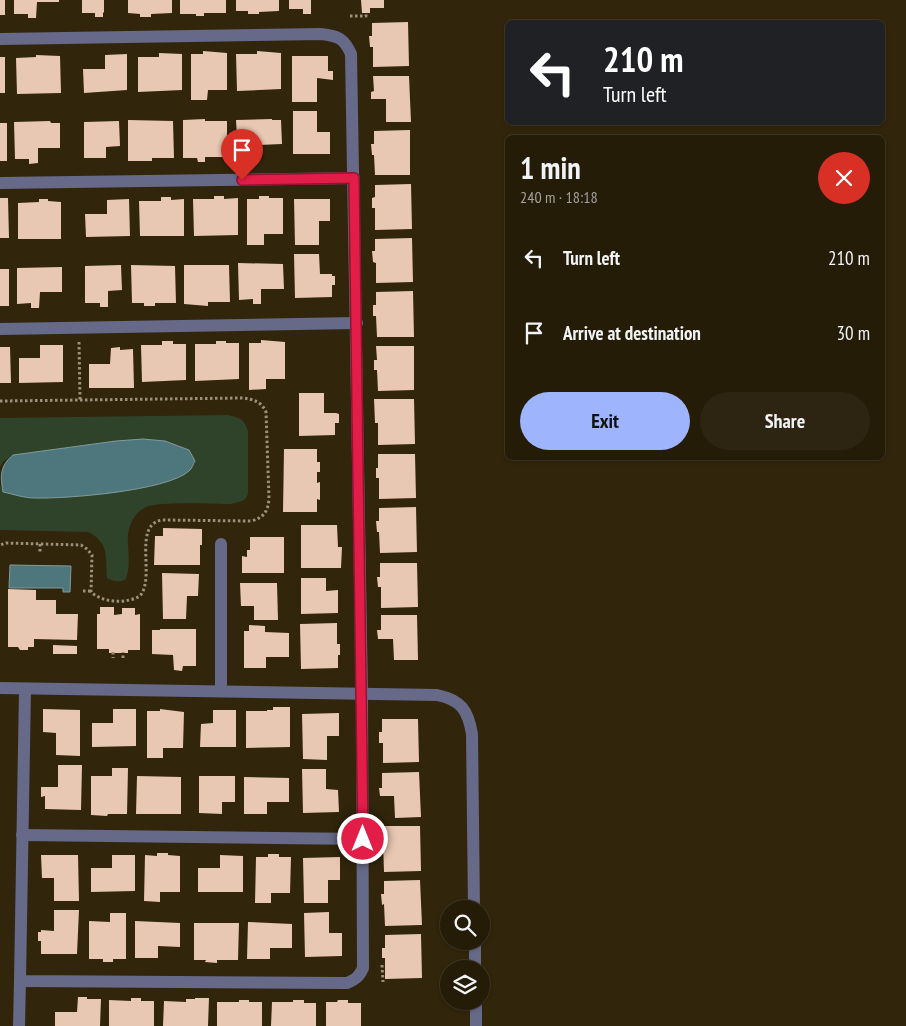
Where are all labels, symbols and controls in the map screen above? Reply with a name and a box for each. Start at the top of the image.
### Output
text: 210 m [603,36,684,82]
icon: left [520,40,585,105]
text: Turn left [603,80,667,108]
pin [221,129,263,180]
icon: arrive [228,136,256,164]
text: 1 min [520,148,581,187]
button: close [818,152,870,204]
text: 240 m · 18:18 [520,187,598,207]
icon: left [520,244,548,272]
text: Turn left [563,246,620,270]
text: 210 m [828,246,870,270]
icon: arrive [520,319,548,347]
text: Arrive at destination [563,321,701,345]
text: 30 m [837,321,870,345]
button: Exit [520,392,690,450]
button: Share [700,392,870,450]
position arrow [336,812,388,864]
map controls [440,900,490,1010]
button: search [440,900,490,950]
button: layers [440,960,490,1010]

